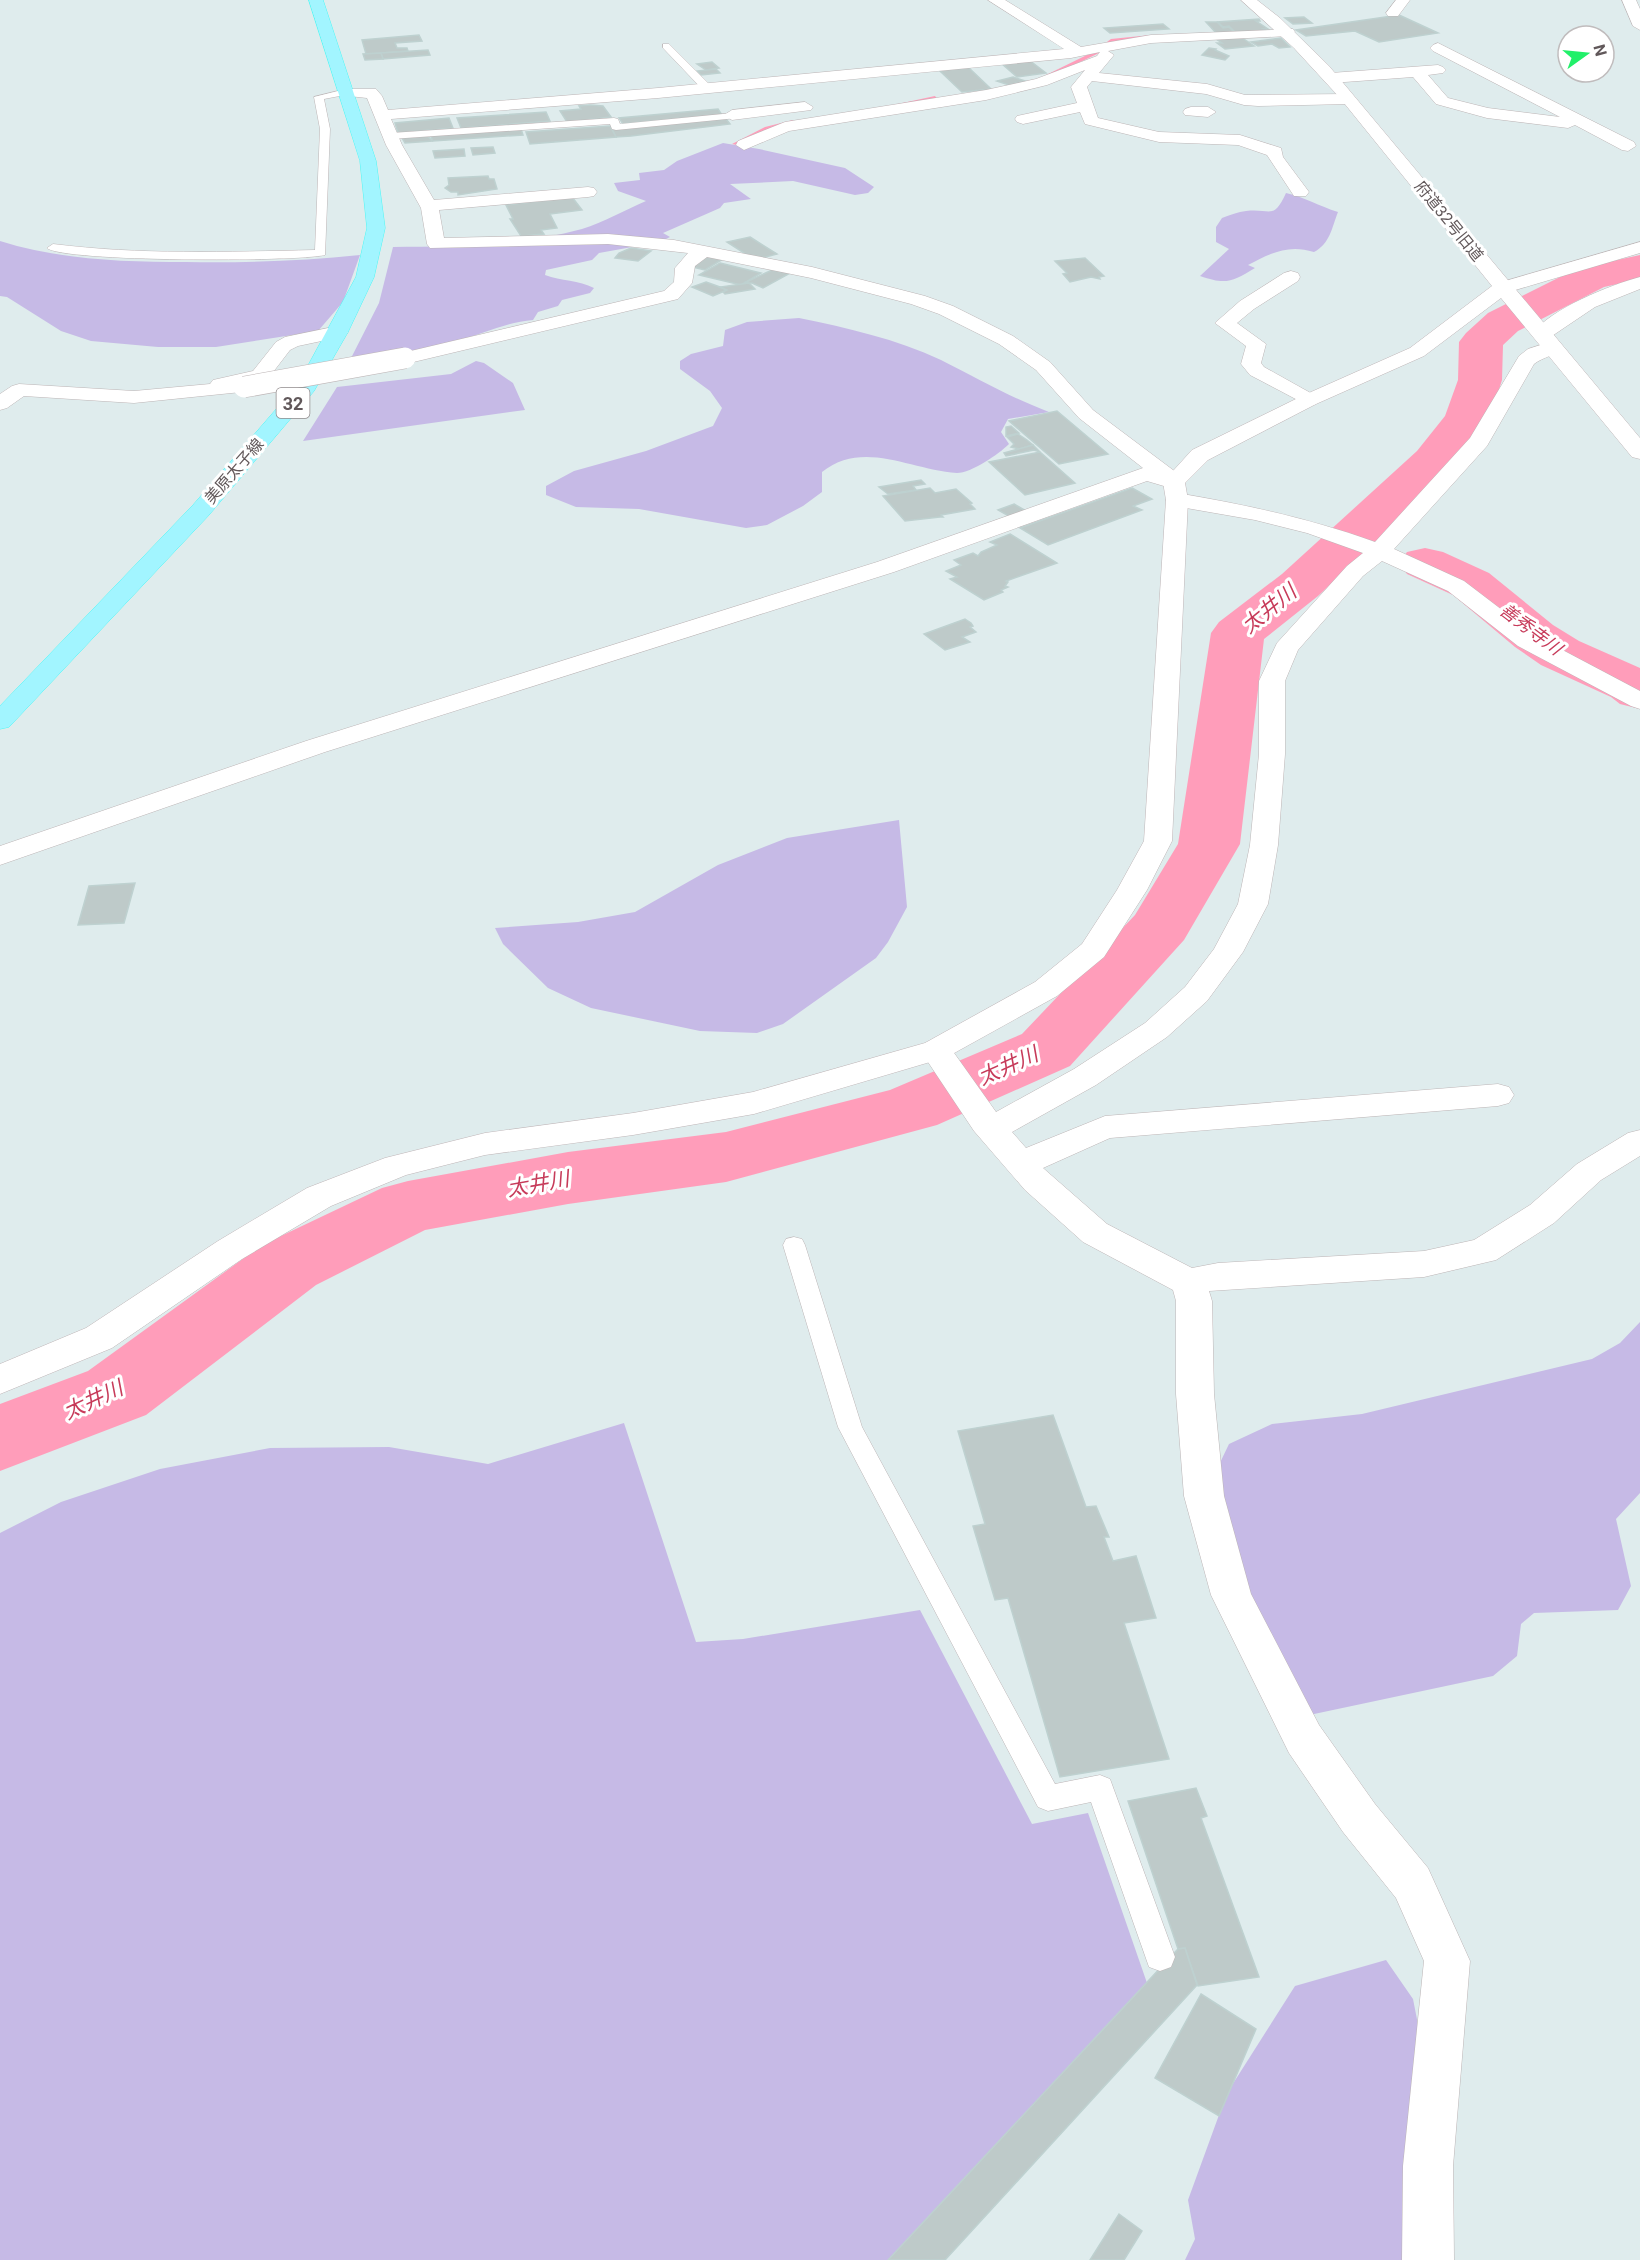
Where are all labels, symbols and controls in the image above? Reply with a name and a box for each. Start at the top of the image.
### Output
north arrow [1556,24,1616,84]
text: N [1589,42,1611,58]
street label: 府道32号旧道 [1411,177,1487,265]
road number: 32 [276,388,310,418]
street label: 美原太子線 [201,435,267,507]
water label: 太井川 [1237,579,1303,638]
water label: 善秀寺川 [1496,599,1568,660]
water label: 太井川 [974,1041,1043,1090]
water label: 太井川 [505,1166,573,1201]
water label: 太井川 [59,1375,128,1424]

